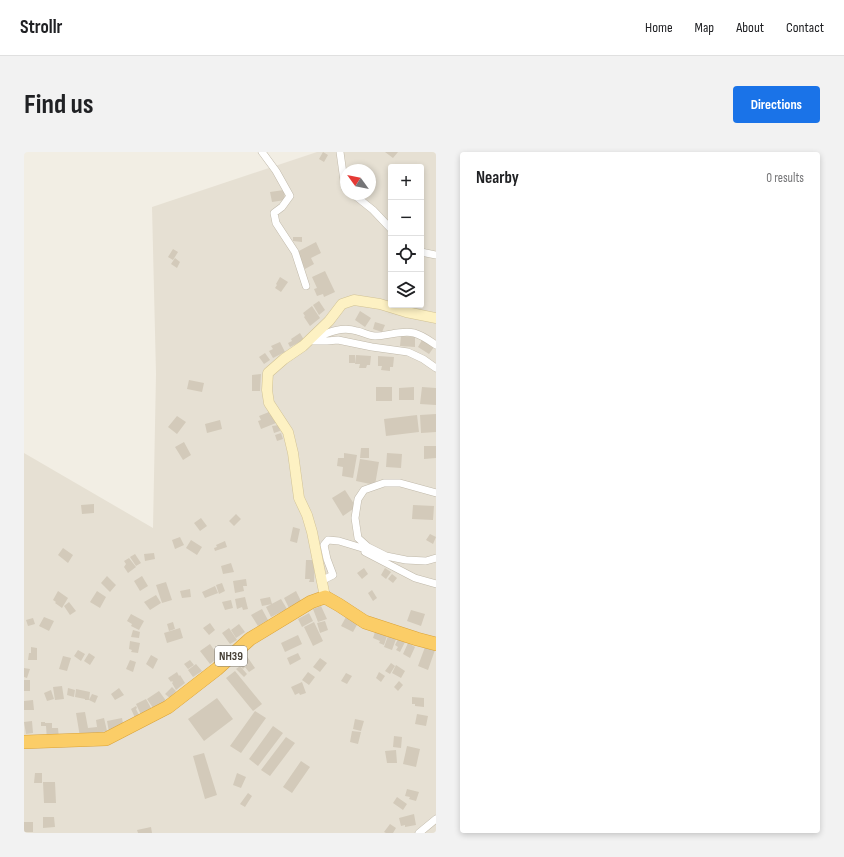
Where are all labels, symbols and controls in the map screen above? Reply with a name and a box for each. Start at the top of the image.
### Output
text: Strollr [20,16,62,39]
text: Home [645,19,673,36]
text: Map [695,19,714,36]
text: About [736,19,764,36]
text: Contact [786,19,824,36]
button: Directions [733,86,820,123]
text: Find us [24,88,93,121]
north arrow [340,164,376,200]
map controls [388,164,424,308]
button: + [388,164,424,200]
text: Nearby [476,168,519,188]
text: 0 results [766,170,804,186]
button: − [388,200,424,236]
button: locate [388,236,424,272]
button: layers [388,272,424,308]
road number: NH39 [215,646,247,666]

